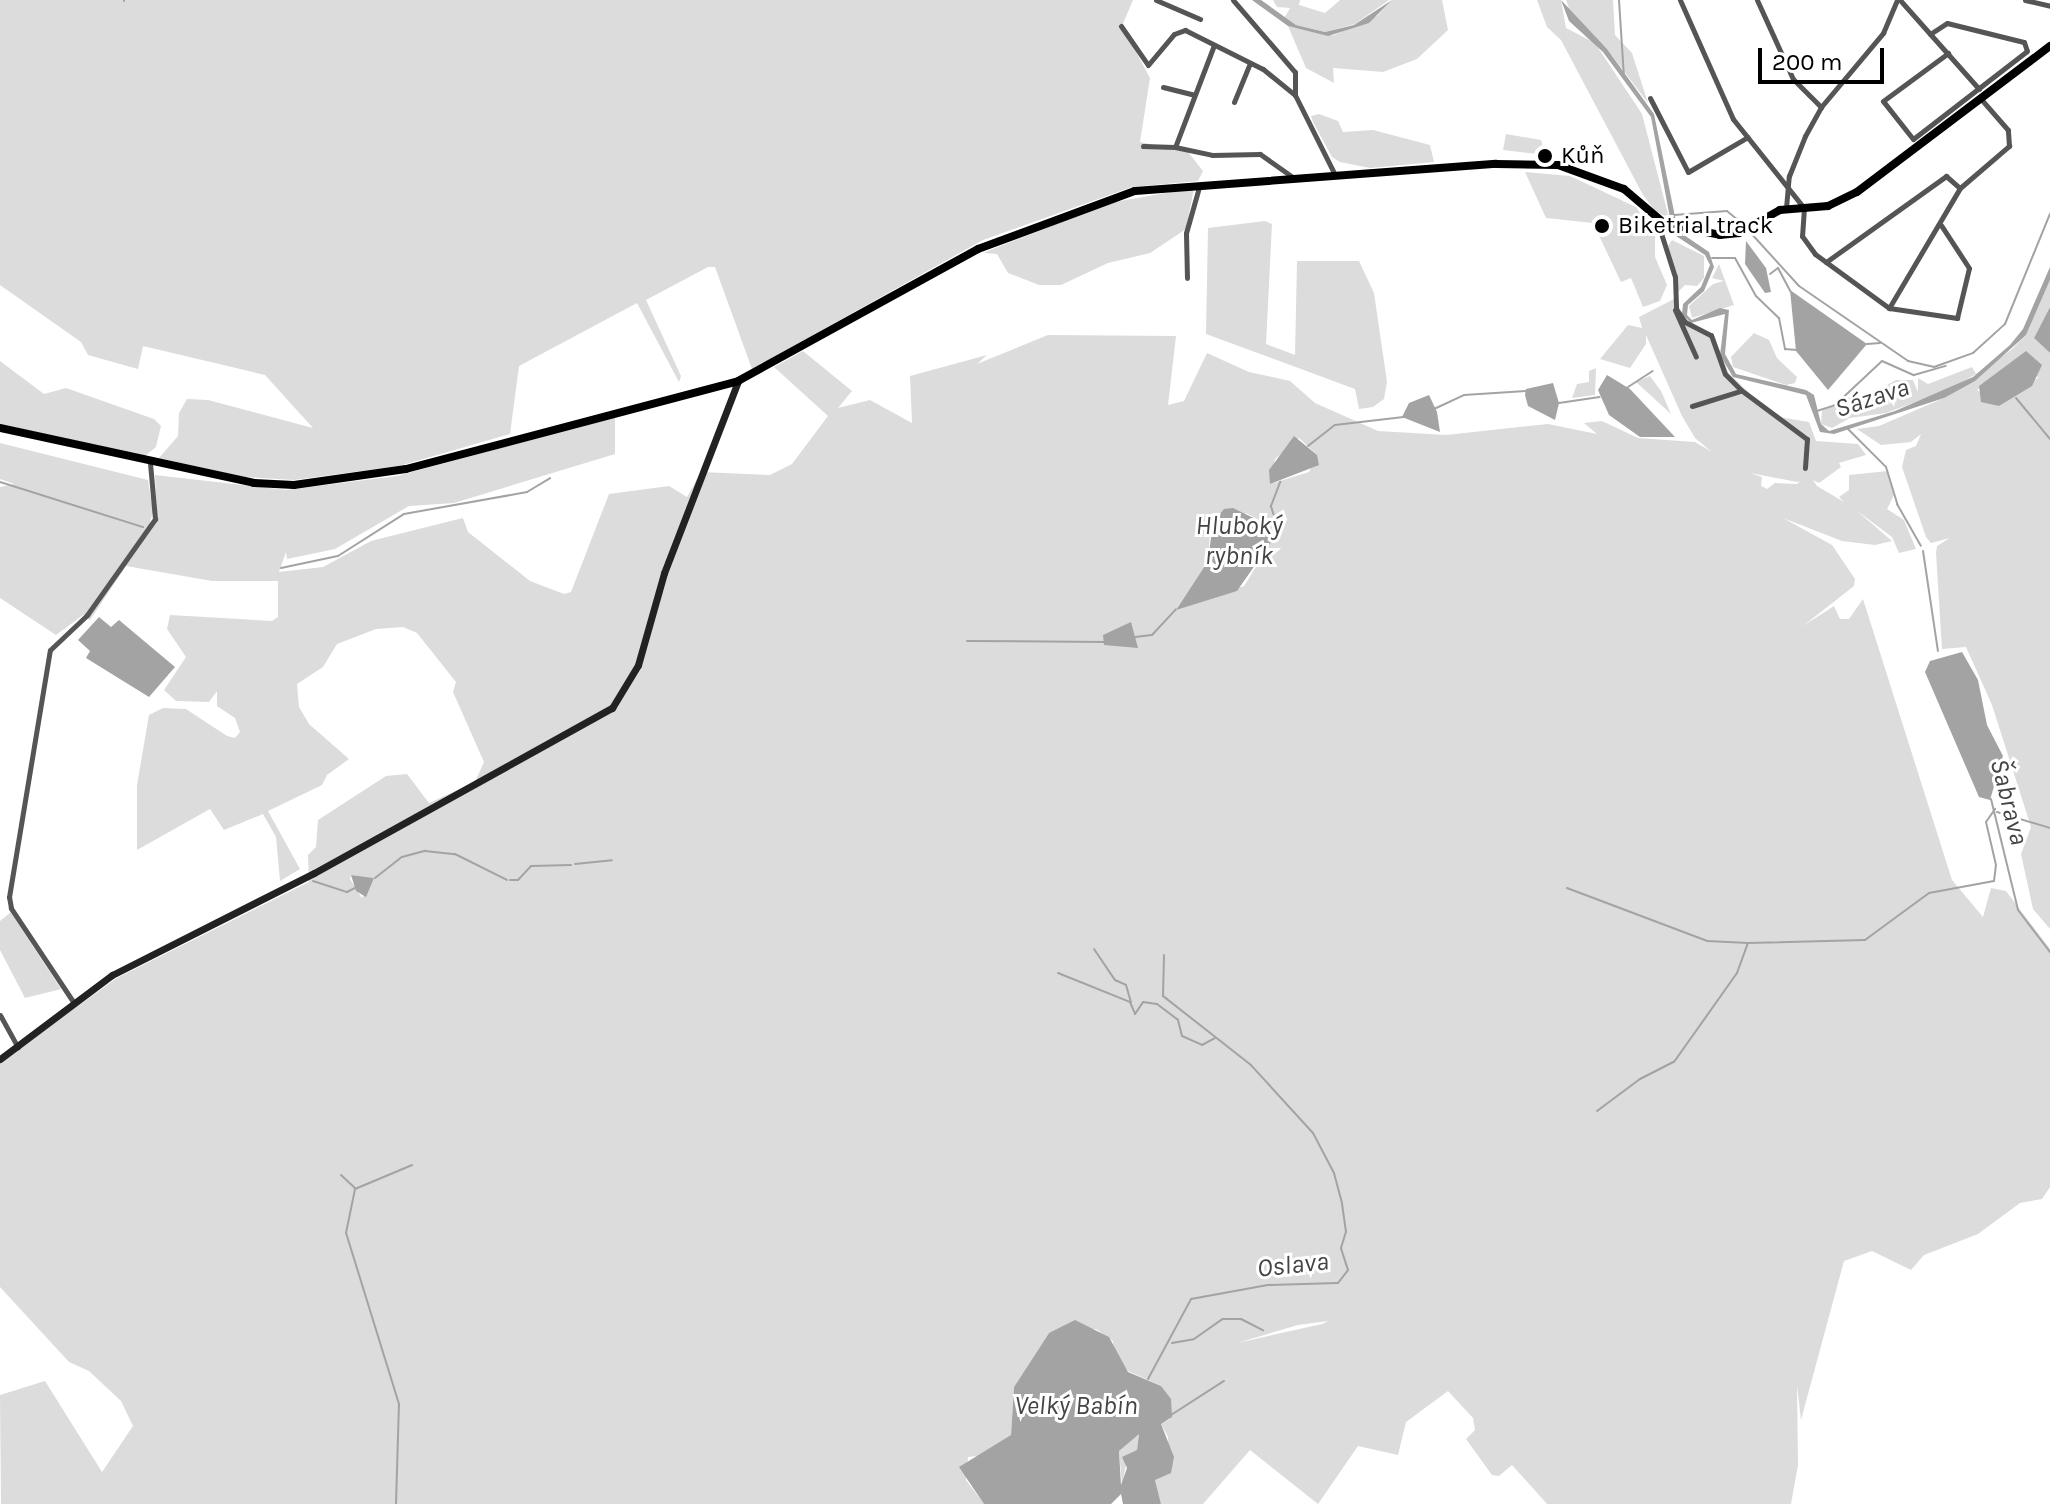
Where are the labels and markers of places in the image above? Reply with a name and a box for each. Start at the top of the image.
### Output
place label: Kůň [1561,142,1605,170]
marker: Kůň [1536,147,1554,165]
place label: Biketrial track [1618,212,1773,240]
marker: Biketrial track [1593,217,1611,235]

